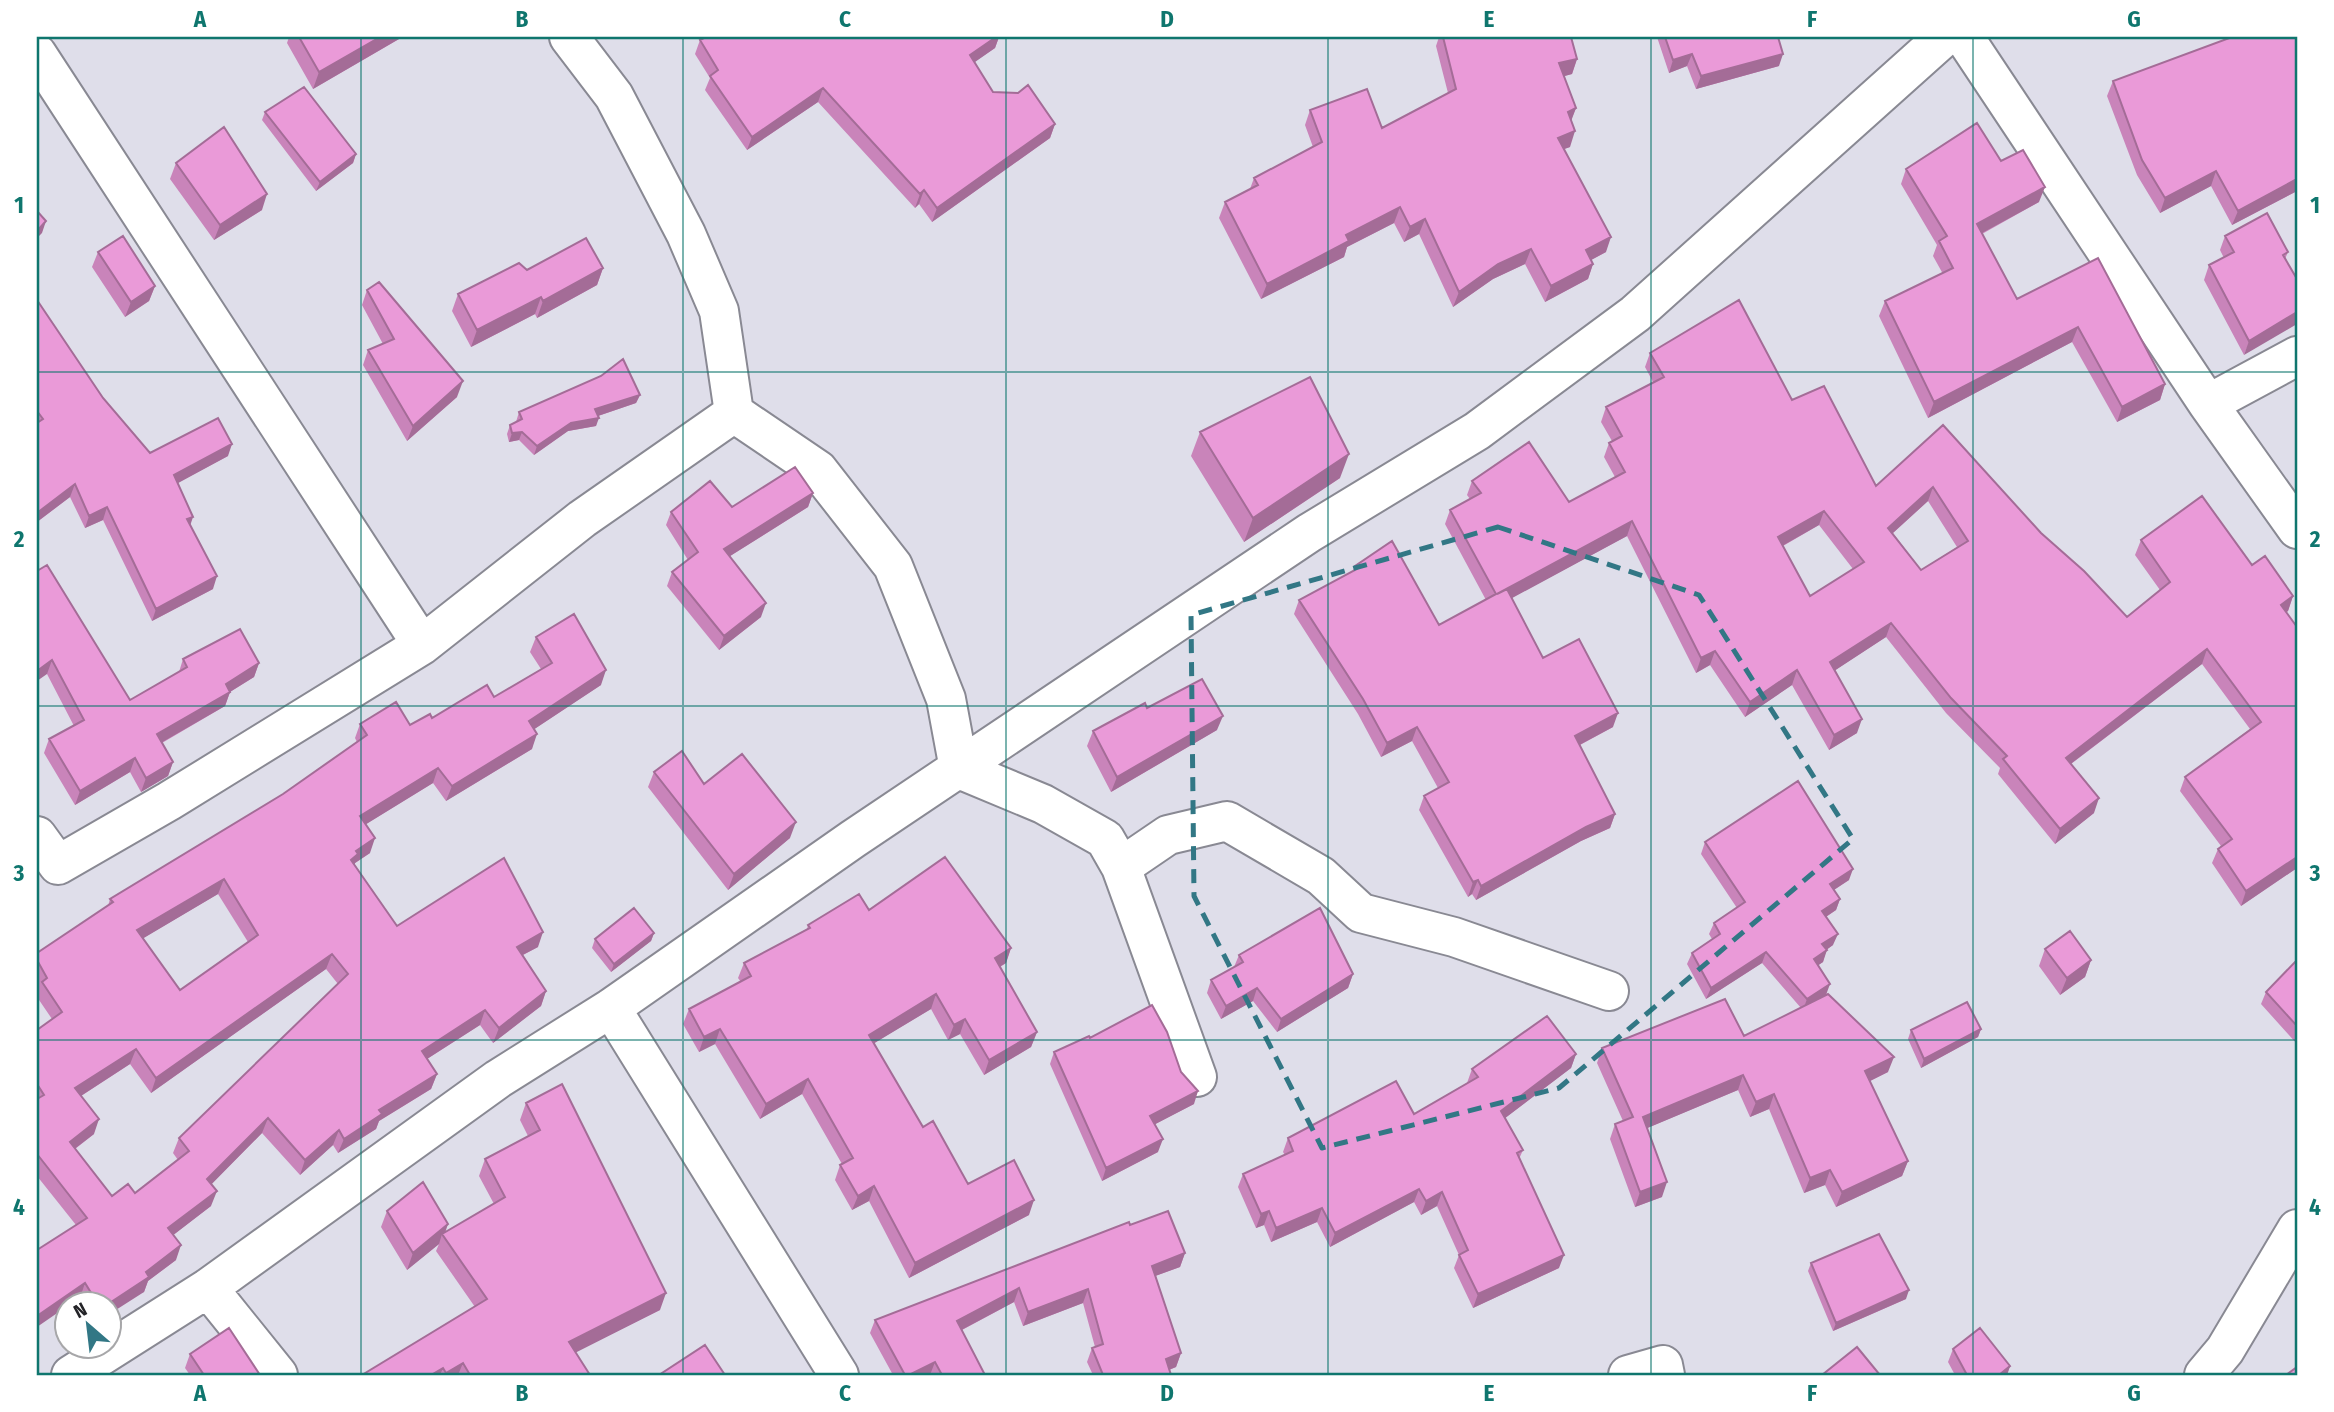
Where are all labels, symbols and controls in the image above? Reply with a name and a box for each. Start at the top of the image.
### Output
text: A [193,5,207,33]
text: B [516,5,529,33]
text: C [839,5,851,33]
text: D [1160,5,1174,33]
text: E [1484,5,1495,33]
text: F [1807,5,1817,33]
text: G [2127,5,2141,33]
text: 1 [14,191,24,219]
text: 1 [2310,191,2320,219]
text: 2 [13,525,25,553]
text: 2 [2309,525,2321,553]
text: 3 [13,859,25,887]
text: 3 [2309,859,2321,887]
text: 4 [13,1193,25,1221]
text: 4 [2309,1193,2321,1221]
north arrow [52,1290,122,1360]
text: N [70,1298,91,1323]
text: A [193,1379,207,1407]
text: B [516,1379,529,1407]
text: C [839,1379,851,1407]
text: D [1160,1379,1174,1407]
text: E [1484,1379,1495,1407]
text: F [1807,1379,1817,1407]
text: G [2127,1379,2141,1407]

